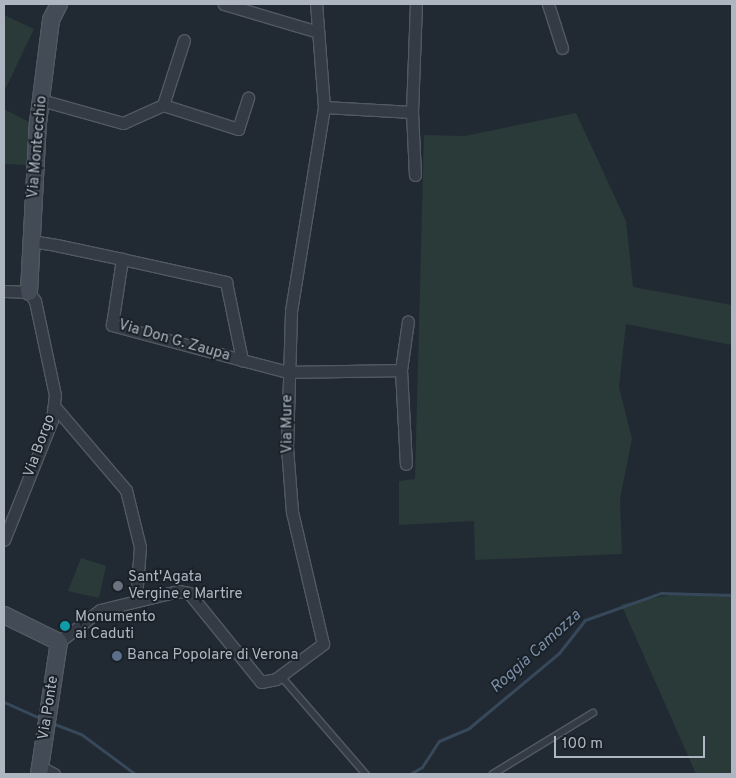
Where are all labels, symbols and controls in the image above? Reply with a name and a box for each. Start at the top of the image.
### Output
street label: Via Montecchio [25,95,51,199]
street label: Via Don G. Zaupa [116,316,232,366]
street label: Via Mure [279,394,297,454]
street label: Via Borgo [20,412,60,480]
place label: Sant'Agata Vergine e Martire [128,568,243,603]
marker: Sant'Agata Vergine e Martire [112,580,124,592]
water label: Roggia Camozza [487,606,585,698]
place label: Monumento ai Caduti [75,608,156,643]
marker: Monumento ai Caduti [59,620,71,632]
place label: Banca Popolare di Verona [127,647,299,665]
marker: Banca Popolare di Verona [111,650,123,662]
street label: Via Ponte [35,675,63,741]
scale bar [556,726,707,758]
text: 100 m [562,735,603,754]

